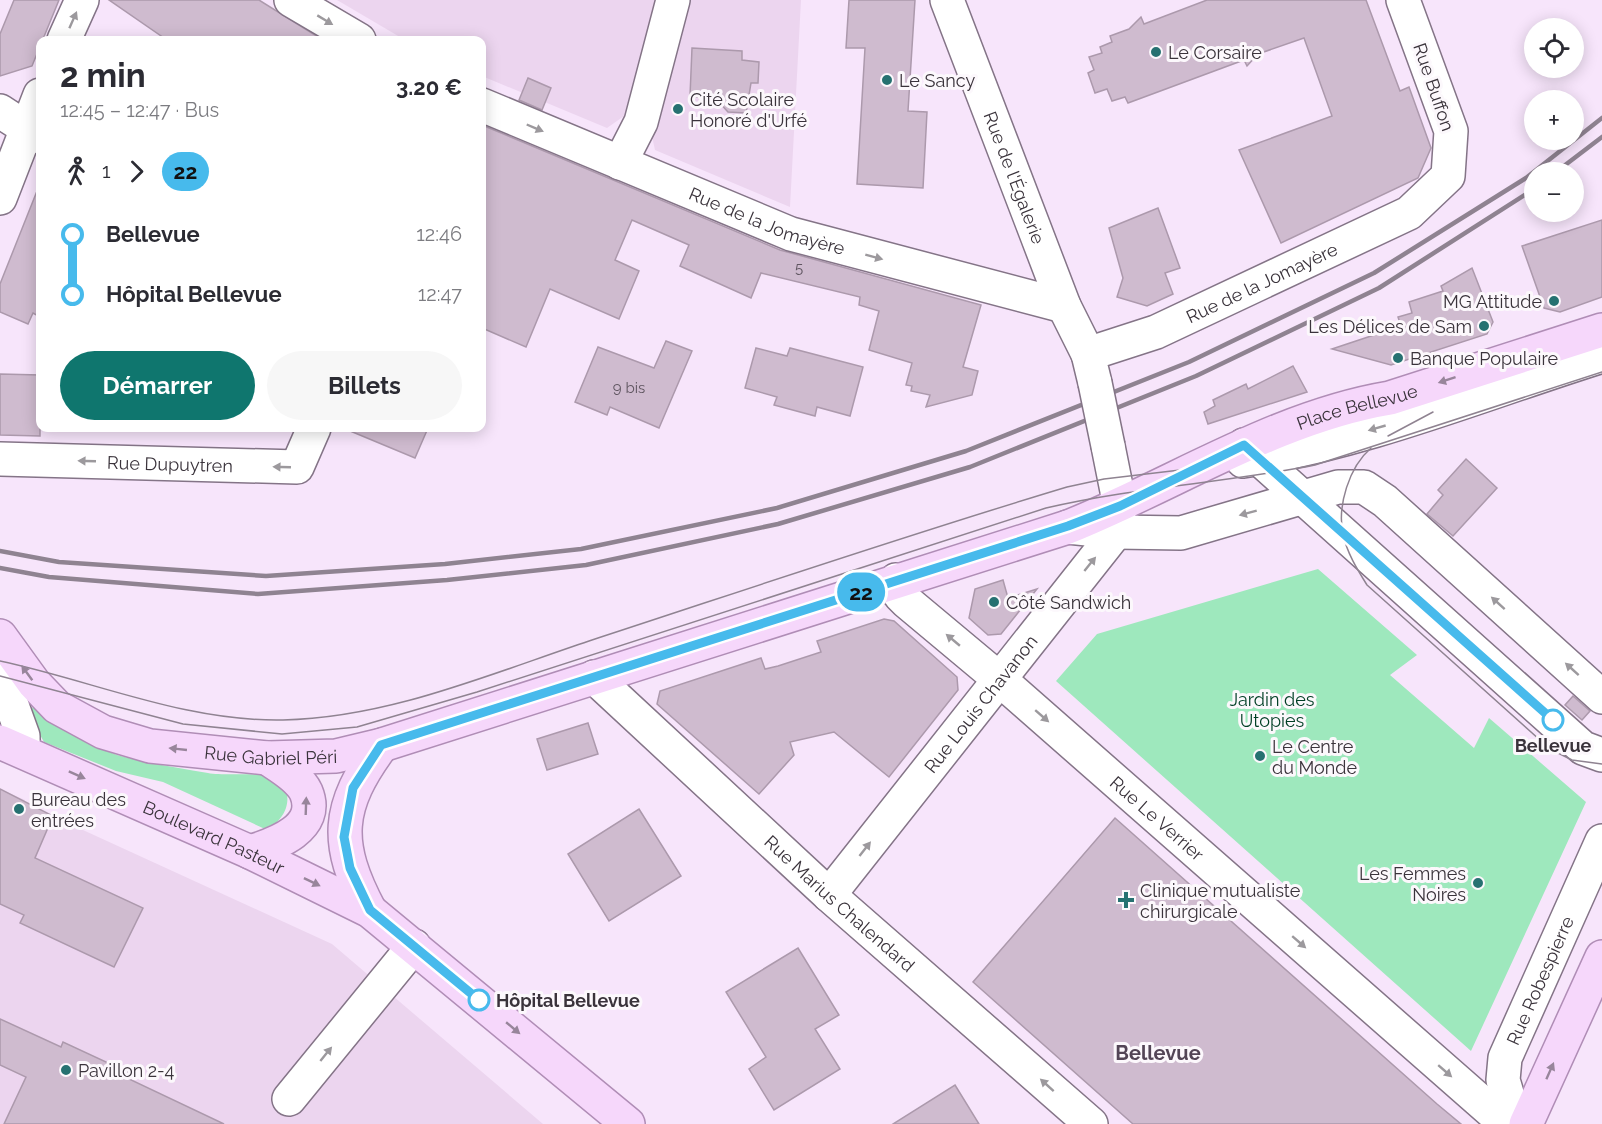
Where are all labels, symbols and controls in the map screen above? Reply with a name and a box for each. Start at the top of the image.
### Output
one-way arrow [68,11,78,29]
one-way arrow [317,15,333,26]
map controls [1524,18,1584,222]
button: locate [1524,18,1584,78]
street label: Rue Buffon [1409,40,1459,134]
place label: Le Corsaire [1168,42,1262,63]
marker: Le Corsaire [1149,45,1163,59]
text: 2 min [60,56,146,95]
place label: Le Sancy [899,70,975,91]
marker: Le Sancy [880,73,894,87]
text: 3.20 € [396,74,462,100]
place label: Cité Scolaire Honoré d'Urfé [690,89,807,131]
button: + [1524,90,1584,150]
text: 12:45 – 12:47 · Bus [60,98,219,122]
marker: Cité Scolaire Honoré d'Urfé [671,102,685,116]
street label: Rue de l'Égalerie [980,108,1050,247]
one-way arrow [527,123,545,133]
icon: walk [60,155,93,188]
icon: forward [120,155,153,188]
text: 1 [102,159,111,183]
text: 22 [174,159,197,184]
button: − [1524,162,1584,222]
street label: Rue de la Jomayère [686,182,848,258]
text: Bellevue [106,221,200,247]
text: 12:46 [416,222,462,246]
street label: Rue de la Jomayère [1183,238,1341,327]
one-way arrow [865,252,883,262]
house number: 5 [795,259,803,277]
text: Hôpital Bellevue [106,281,282,307]
text: 12:47 [418,282,462,306]
place label: MG Attitude [1443,291,1542,312]
marker: MG Attitude [1547,294,1561,308]
place label: Les Délices de Sam [1308,316,1472,337]
marker: Les Délices de Sam [1477,319,1491,333]
place label: Banque Populaire [1410,348,1558,369]
button: Démarrer [60,351,255,420]
button: Billets [267,351,462,420]
marker: Banque Populaire [1391,351,1405,365]
one-way arrow [1438,375,1456,385]
house number: 9 bis [613,379,645,397]
street label: Place Bellevue [1293,379,1420,433]
one-way arrow [1368,424,1386,434]
street label: Rue Dupuytren [107,451,233,476]
one-way arrow [77,456,96,466]
one-way arrow [272,462,291,472]
one-way arrow [1238,509,1257,519]
one-way arrow [1083,556,1096,572]
line badge: 22 [834,572,888,612]
text: 22 [849,580,873,605]
place label: Côté Sandwich [1006,592,1131,613]
marker: Côté Sandwich [987,595,1001,609]
one-way arrow [1490,596,1505,610]
street label: Rue Louis Chavanon [919,631,1041,777]
one-way arrow [946,634,961,647]
one-way arrow [1564,662,1579,676]
one-way arrow [21,666,33,682]
park label: Jardin des Utopies [1229,689,1315,731]
one-way arrow [1034,709,1049,722]
marker: Bellevue [1542,709,1564,731]
place label: Bellevue [1515,735,1592,756]
place label: Le Centre du Monde [1272,736,1358,778]
street label: Rue Gabriel Péri [204,741,338,769]
one-way arrow [168,744,187,754]
marker: Le Centre du Monde [1253,749,1267,763]
one-way arrow [68,770,86,780]
street label: Rue Le Verrier [1106,771,1209,865]
place label: Bureau des entrées [31,789,126,831]
street label: Boulevard Pasteur [140,796,289,878]
one-way arrow [301,796,311,815]
marker: Bureau des entrées [12,802,26,816]
street label: Rue Marius Chalendard [761,830,919,976]
one-way arrow [858,841,870,856]
place label: Les Femmes Noires [1359,863,1466,905]
marker: Les Femmes Noires [1471,876,1485,890]
one-way arrow [303,877,320,886]
place label: Clinique mutualiste chirurgicale [1140,880,1301,922]
marker: Clinique mutualiste chirurgicale [1117,891,1135,909]
street label: Rue Robespierre [1502,912,1578,1048]
one-way arrow [1291,935,1306,948]
marker: Hôpital Bellevue [468,989,490,1011]
place label: Hôpital Bellevue [496,990,640,1011]
one-way arrow [505,1021,521,1034]
district label: Bellevue [1115,1041,1201,1065]
one-way arrow [320,1046,333,1062]
place label: Pavillon 2-4 [78,1060,175,1081]
one-way arrow [1546,1062,1555,1079]
marker: Pavillon 2-4 [59,1063,73,1077]
one-way arrow [1438,1064,1453,1078]
one-way arrow [1040,1079,1055,1092]

